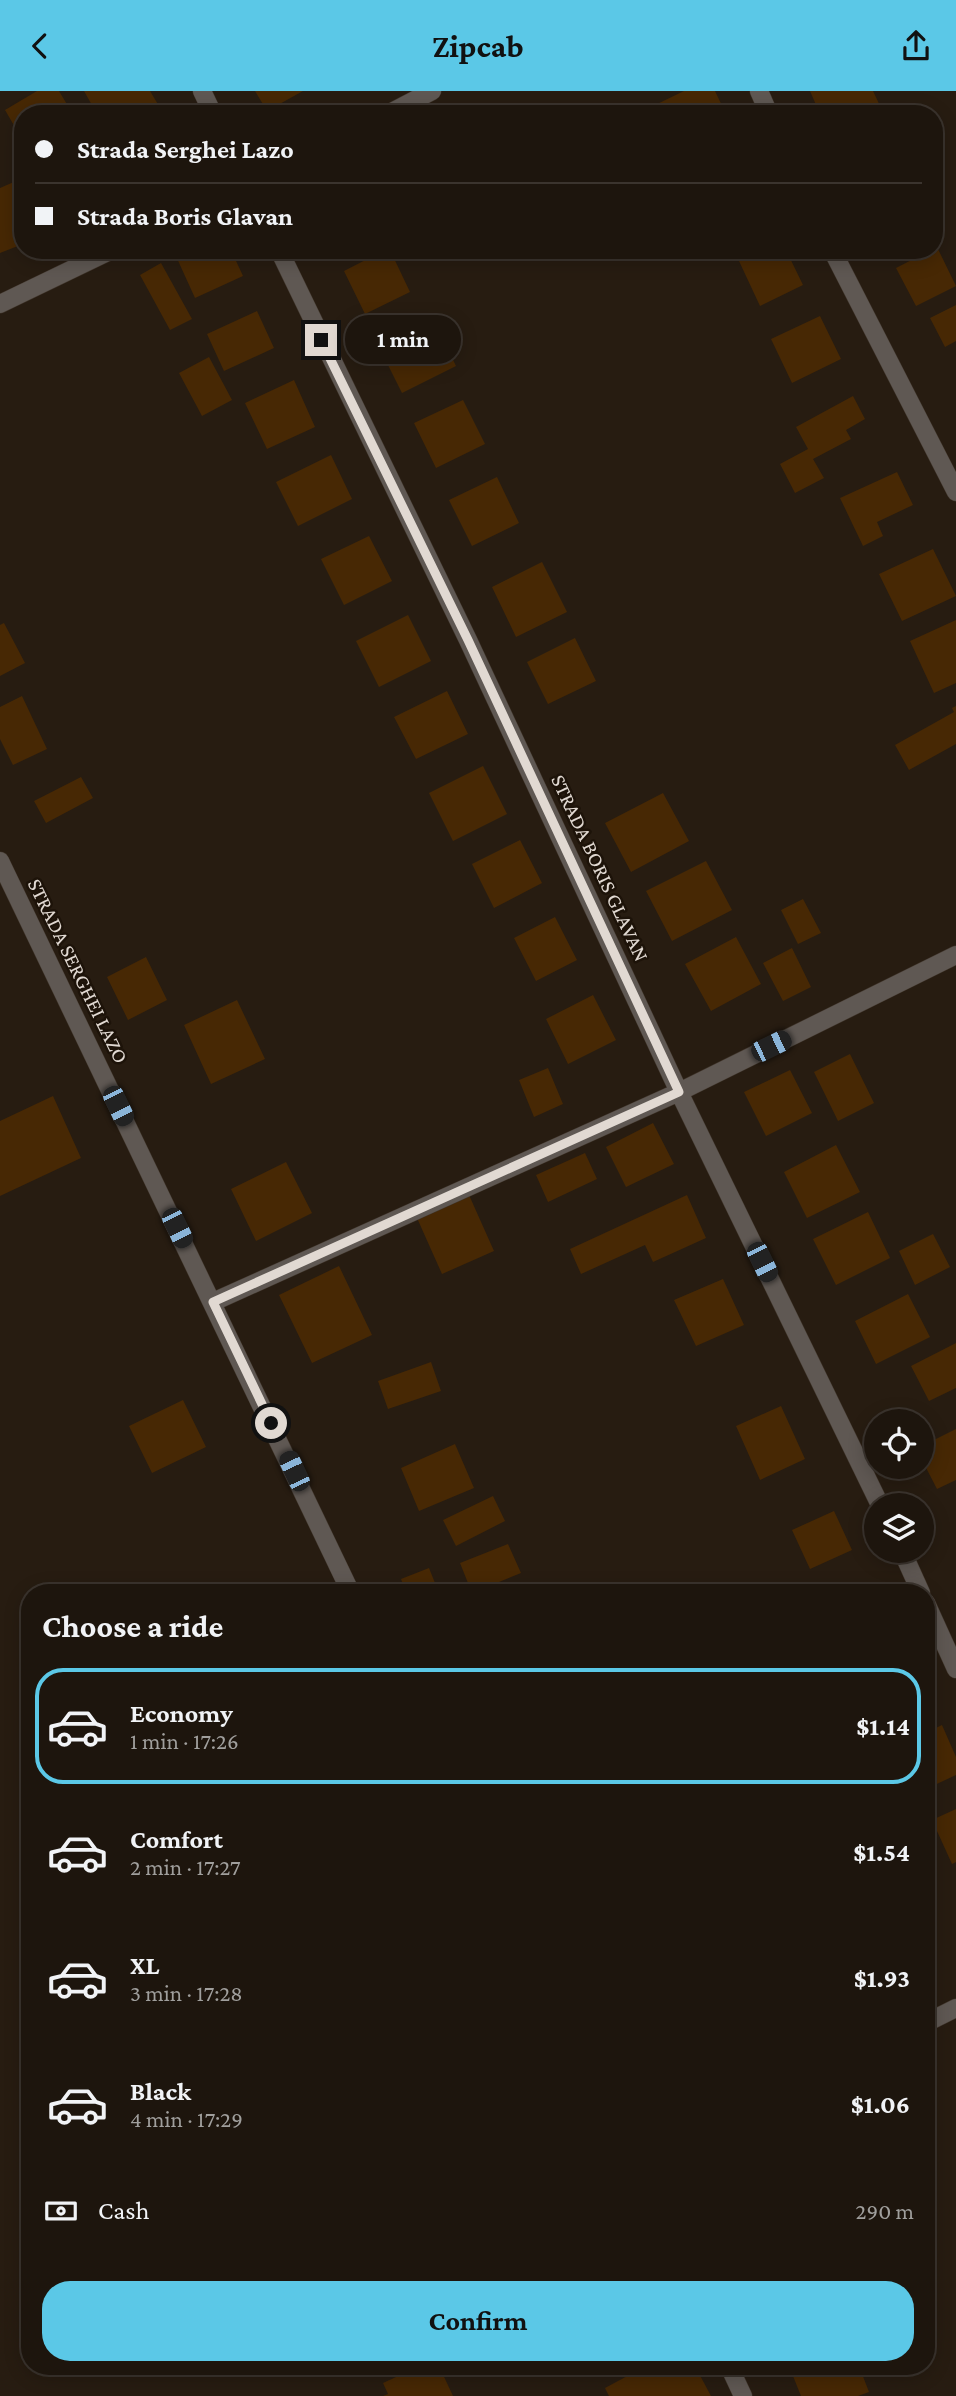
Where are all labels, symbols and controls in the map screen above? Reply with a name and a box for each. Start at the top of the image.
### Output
icon: back [21,27,59,65]
icon: share [897,27,935,65]
text: Zipcab [432,28,524,64]
text: Strada Serghei Lazo [77,135,294,164]
text: Strada Boris Glavan [77,202,293,231]
callout: 1 min [346,315,461,365]
route end [305,324,337,356]
text: 1 min [377,326,429,352]
street label: STRADA BORIS GLAVAN [546,771,654,965]
street label: STRADA SERGHEI LAZO [23,875,133,1067]
car [748,1027,795,1065]
car [100,1083,137,1129]
car [159,1205,196,1251]
car [744,1239,781,1285]
route start [255,1407,287,1439]
map controls [864,1409,934,1563]
button: locate [864,1409,934,1479]
car [276,1448,313,1494]
button: layers [864,1493,934,1563]
text: Choose a ride [42,1608,223,1644]
icon: car [46,1695,109,1758]
text: Economy [130,1699,233,1728]
text: $1.14 [856,1712,910,1741]
text: 1 min · 17:26 [130,1728,239,1754]
icon: car [46,1821,109,1884]
text: Comfort [130,1825,223,1854]
text: $1.54 [853,1838,910,1867]
text: 2 min · 17:27 [130,1854,241,1880]
icon: car [46,1947,109,2010]
text: XL [130,1951,159,1980]
text: $1.93 [854,1964,910,1993]
text: 3 min · 17:28 [130,1980,243,2006]
icon: car [46,2073,109,2136]
text: Black [130,2077,191,2106]
text: $1.06 [851,2090,910,2119]
text: 4 min · 17:29 [130,2106,243,2132]
icon: cash [42,2192,80,2230]
text: Cash [98,2196,149,2225]
text: 290 m [856,2198,914,2224]
button: Confirm [42,2281,914,2361]

